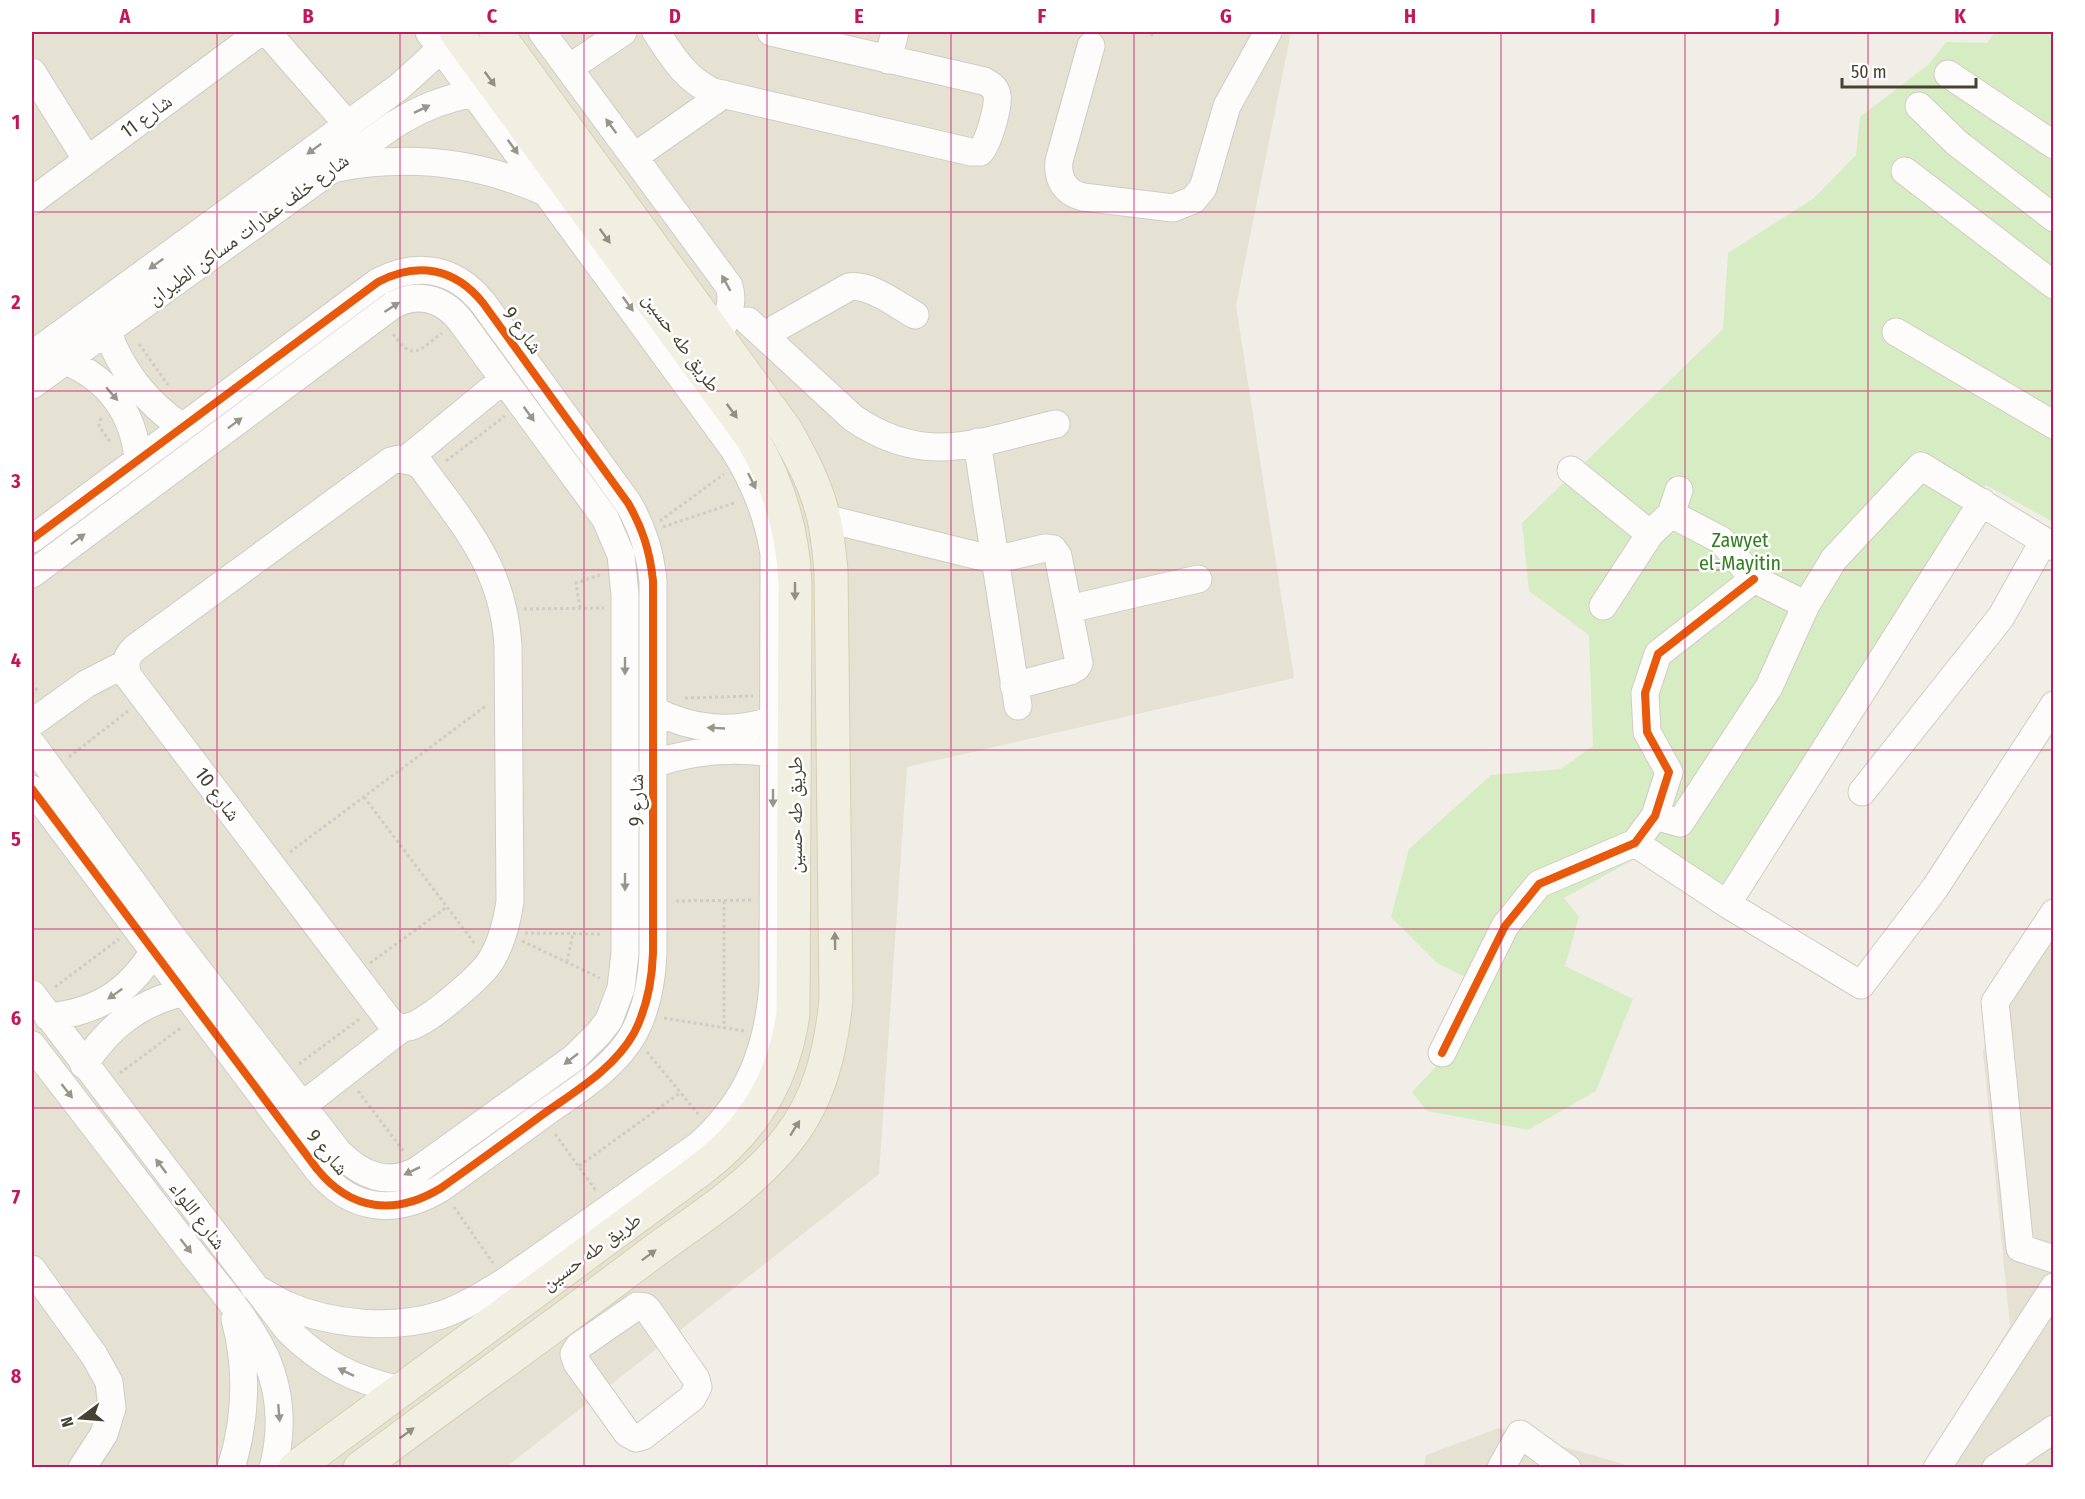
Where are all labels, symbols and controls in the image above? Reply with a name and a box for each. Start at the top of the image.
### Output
text: A [119,4,132,28]
text: B [302,4,314,28]
text: C [487,4,498,28]
text: D [669,4,681,28]
text: E [854,4,864,28]
text: F [1038,4,1047,28]
text: G [1220,4,1232,28]
text: H [1404,4,1416,28]
text: I [1590,4,1596,28]
text: J [1773,4,1780,28]
text: K [1954,4,1966,28]
scale bar [1842,51,1976,89]
text: 50 m [1851,61,1887,83]
one-way arrow [484,71,496,86]
street label: شارع 11 [116,89,177,144]
one-way arrow [413,104,430,114]
text: 1 [12,110,20,134]
one-way arrow [605,118,617,134]
one-way arrow [507,138,519,154]
one-way arrow [307,143,322,155]
street label: شارع خلف عمارات مساكن الطيران [143,148,354,311]
one-way arrow [599,228,611,244]
one-way arrow [149,258,165,270]
one-way arrow [721,274,731,291]
street label: طريق طه حسين [638,287,726,397]
text: 2 [10,290,21,314]
one-way arrow [622,296,634,312]
one-way arrow [383,301,399,313]
street label: شارع 9 [497,302,548,359]
one-way arrow [105,386,118,401]
one-way arrow [726,403,738,419]
one-way arrow [522,407,534,422]
one-way arrow [226,417,242,429]
text: 3 [10,469,21,493]
one-way arrow [746,472,756,490]
park label: Zawyet el-Mayitin [1699,528,1781,575]
one-way arrow [71,534,86,546]
one-way arrow [790,582,800,601]
text: 4 [11,648,21,672]
one-way arrow [620,657,630,676]
one-way arrow [706,724,725,733]
street label: طريق طه حسين [783,756,807,874]
street label: شارع 10 [189,762,246,826]
street label: شارع 9 [624,774,649,826]
one-way arrow [768,789,778,808]
text: 5 [11,827,21,851]
one-way arrow [620,873,630,892]
one-way arrow [830,932,840,951]
one-way arrow [108,988,124,1000]
text: 6 [11,1006,21,1030]
one-way arrow [564,1053,580,1065]
one-way arrow [61,1083,74,1099]
one-way arrow [789,1120,800,1136]
street label: شارع 9 [301,1124,354,1180]
one-way arrow [156,1159,168,1174]
one-way arrow [404,1167,421,1176]
street label: شارع اللواء [164,1176,232,1255]
text: 7 [12,1185,21,1209]
street label: طريق طه حسين [536,1207,646,1295]
one-way arrow [180,1237,192,1253]
one-way arrow [641,1250,656,1262]
text: 8 [11,1364,22,1388]
one-way arrow [337,1368,354,1377]
north arrow [51,1388,111,1448]
one-way arrow [274,1404,284,1423]
text: N [57,1415,78,1429]
one-way arrow [398,1427,414,1439]

